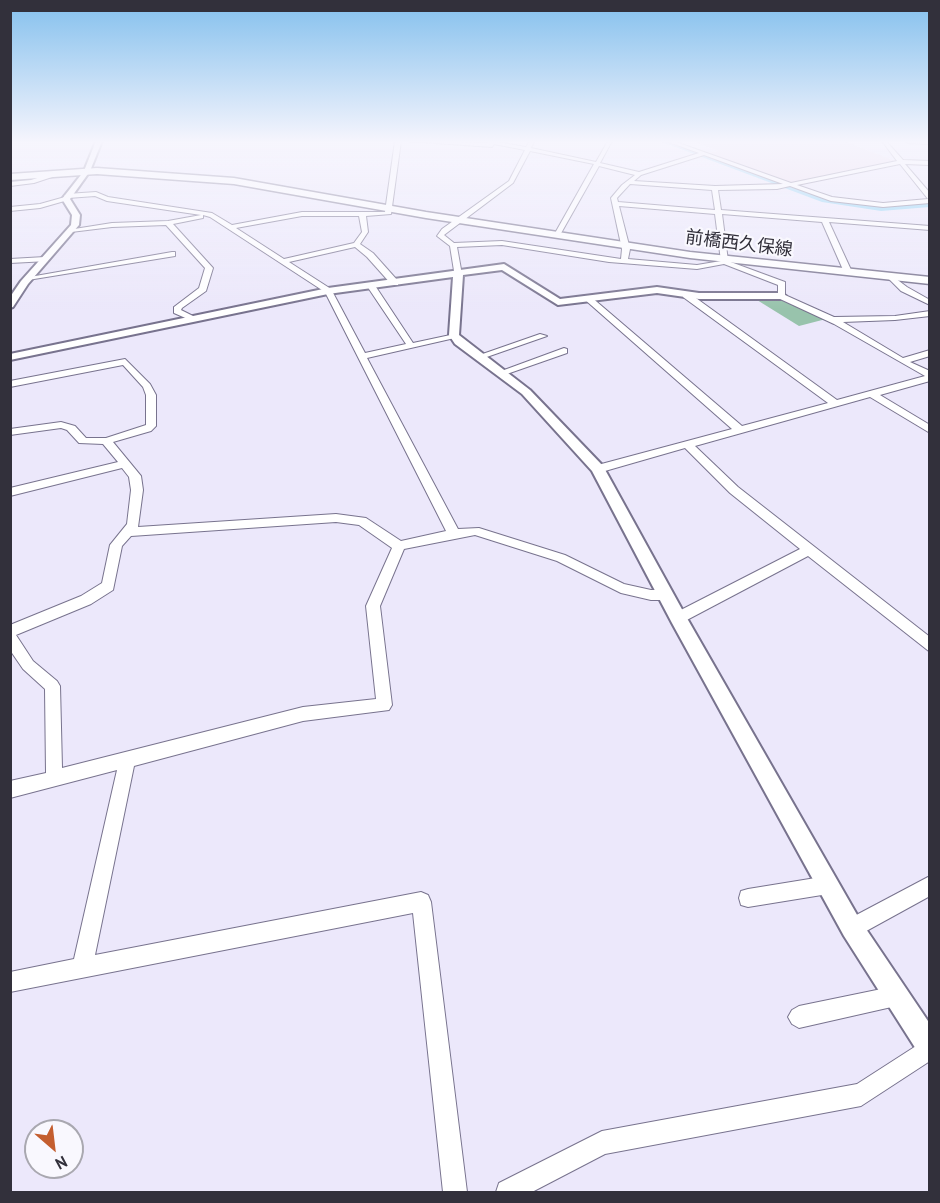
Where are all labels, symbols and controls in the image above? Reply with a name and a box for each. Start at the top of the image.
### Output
street label: 前橋西久保線 [684,227,794,261]
north arrow [24,1119,84,1179]
text: N [52,1152,71,1174]

